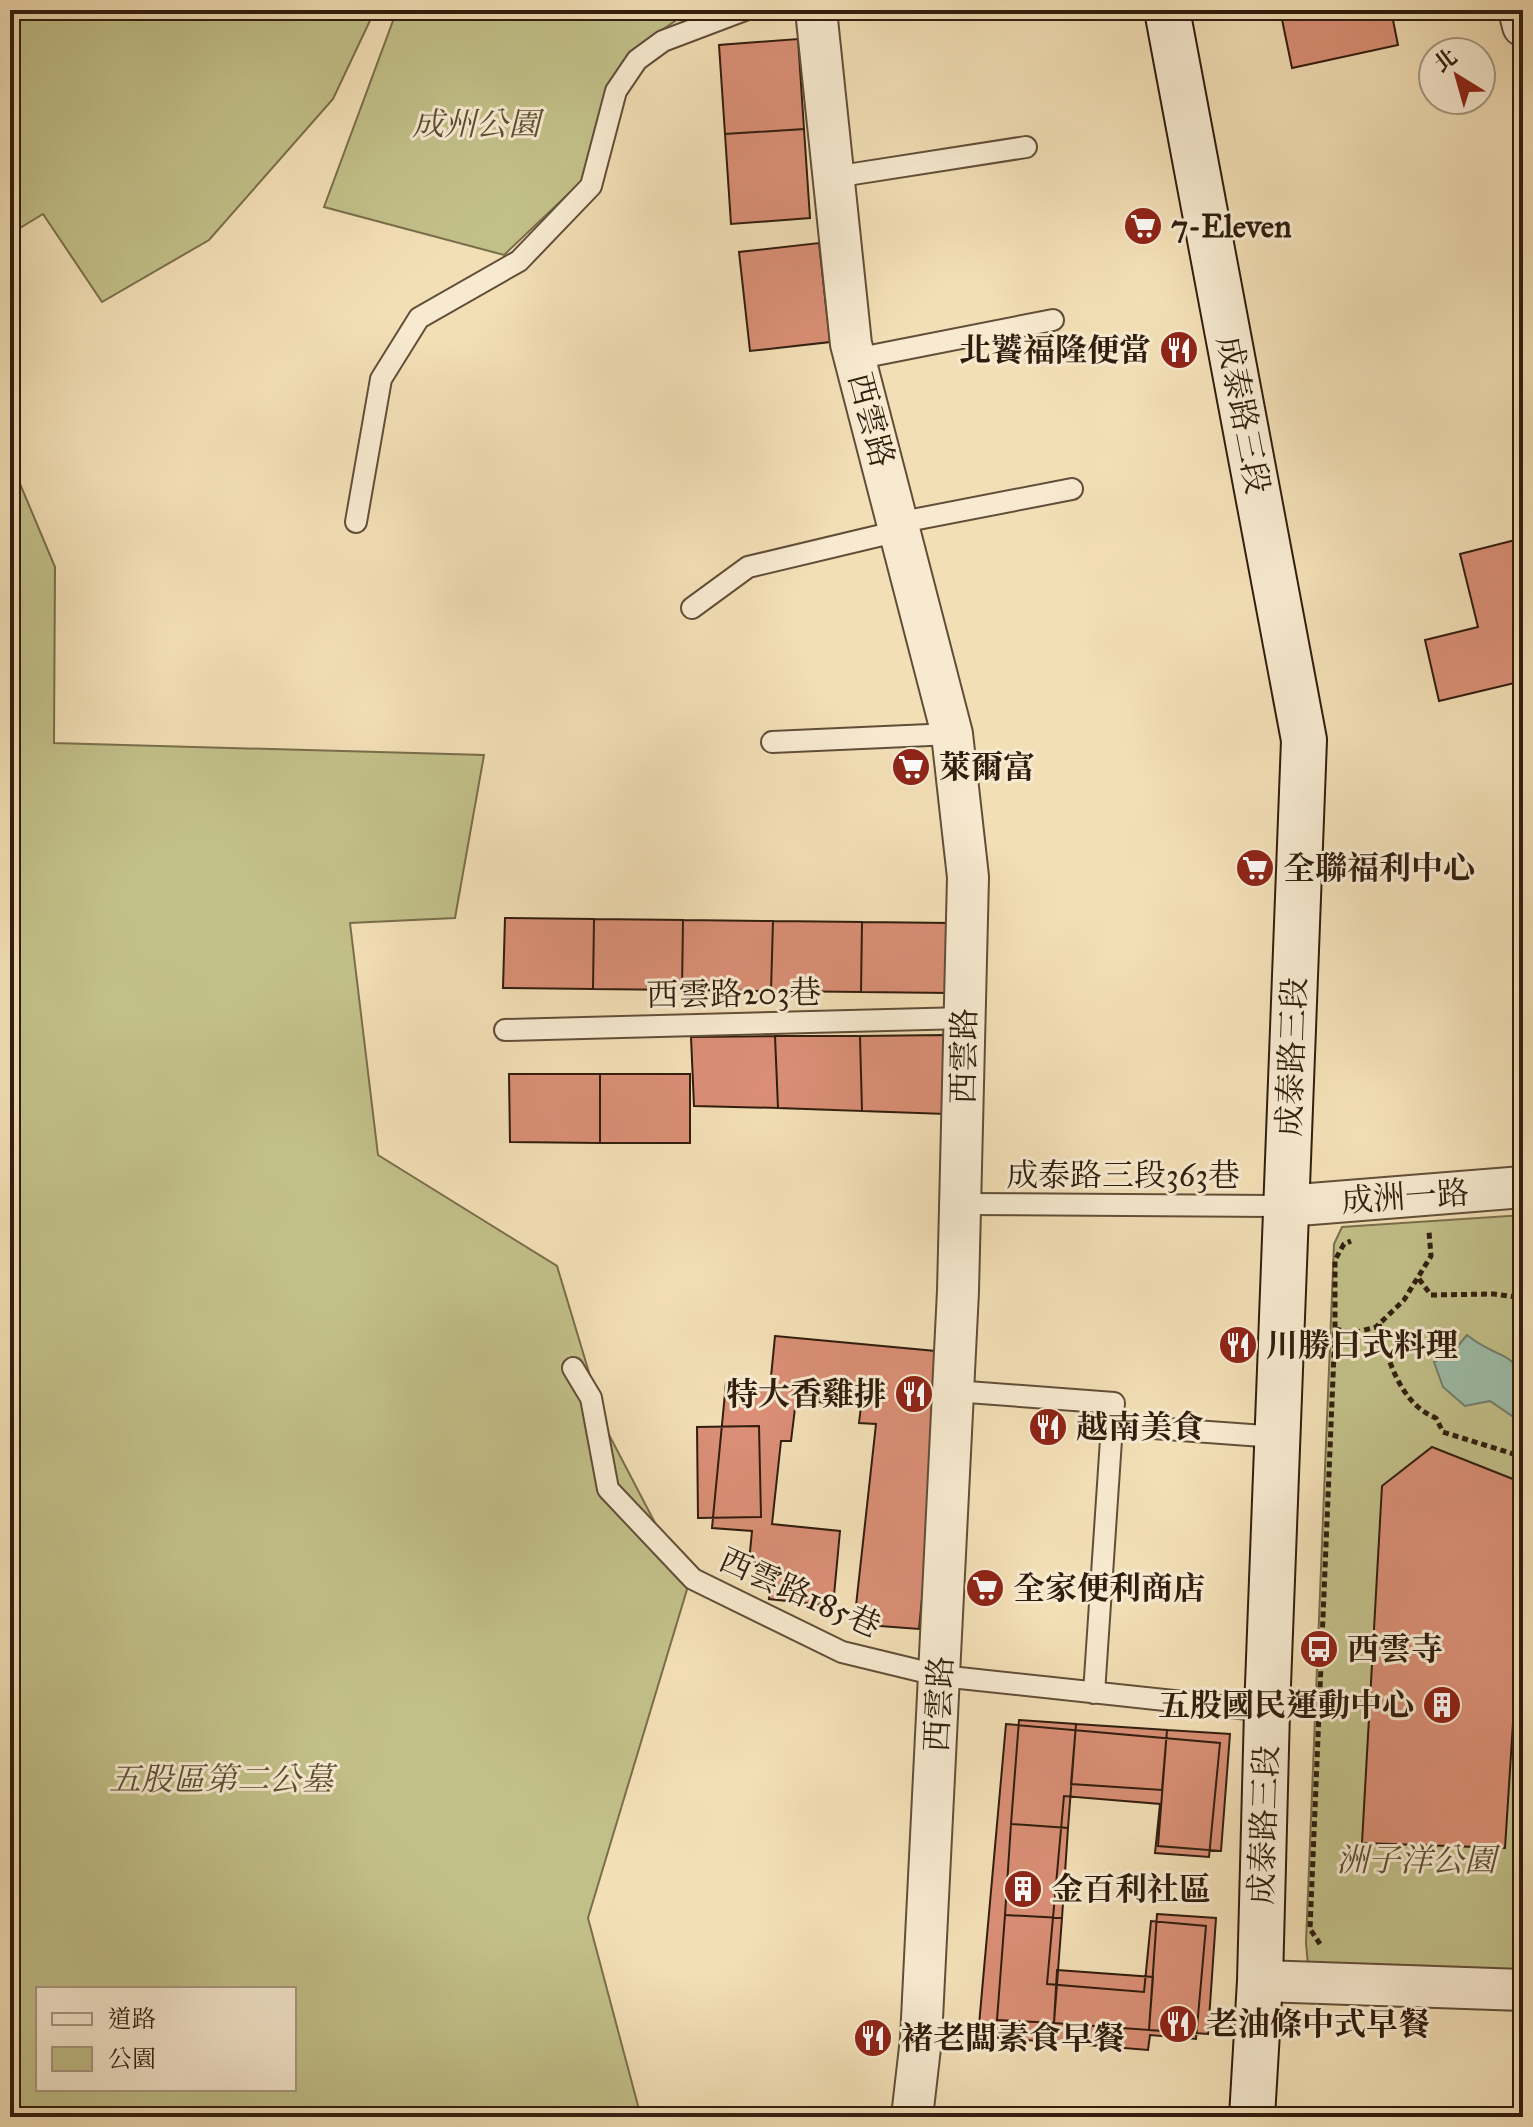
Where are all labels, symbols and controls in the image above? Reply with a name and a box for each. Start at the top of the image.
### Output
north arrow [1417,36,1497,116]
text: 北 [1428,43,1462,78]
park label: 成州公園 [412,105,545,144]
supermarket icon: 7-Eleven [1122,205,1164,247]
place label: 7-Eleven [1171,207,1292,246]
restaurant icon: 北饕福隆便當 [1158,329,1200,371]
place label: 北饕福隆便當 [959,331,1151,370]
street label: 成泰路三段 [1209,333,1277,497]
street label: 西雲路 [840,369,902,471]
supermarket icon: 萊爾富 [890,746,932,788]
place label: 萊爾富 [939,748,1035,787]
supermarket icon: 全聯福利中心 [1234,847,1276,889]
place label: 全聯福利中心 [1283,849,1475,888]
street label: 西雲路203巷 [646,973,822,1015]
street label: 成泰路三段 [1270,976,1314,1138]
street label: 西雲路 [944,1008,984,1104]
street label: 成泰路三段363巷 [1006,1156,1240,1195]
street label: 成洲一路 [1340,1173,1470,1221]
restaurant icon: 川勝日式料理 [1217,1324,1259,1366]
place label: 川勝日式料理 [1266,1326,1458,1365]
restaurant icon: 特大香雞排 [893,1373,935,1415]
place label: 特大香雞排 [726,1375,886,1414]
restaurant icon: 越南美食 [1027,1406,1069,1448]
place label: 越南美食 [1076,1408,1204,1447]
street label: 西雲路185巷 [713,1540,887,1646]
supermarket icon: 全家便利商店 [964,1567,1006,1609]
place label: 全家便利商店 [1013,1569,1205,1608]
bus stop icon: 西雲寺 [1298,1628,1340,1670]
place label: 西雲寺 [1347,1630,1443,1669]
street label: 西雲路 [917,1655,961,1753]
building icon: 五股國民運動中心 [1421,1684,1463,1726]
place label: 五股國民運動中心 [1158,1686,1414,1725]
street label: 成泰路三段 [1242,1744,1286,1906]
park label: 五股區第二公墓 [109,1760,338,1799]
park label: 洲子洋公園 [1336,1841,1501,1880]
building icon: 金百利社區 [1002,1868,1044,1910]
place label: 金百利社區 [1051,1870,1211,1909]
legend [36,1987,296,2091]
restaurant icon: 老油條中式早餐 [1157,2003,1199,2045]
text: 道路 [108,2004,156,2034]
place label: 老油條中式早餐 [1206,2005,1430,2044]
restaurant icon: 褚老闆素食早餐 [852,2017,894,2059]
place label: 褚老闆素食早餐 [901,2019,1125,2058]
text: 公園 [108,2044,156,2074]

